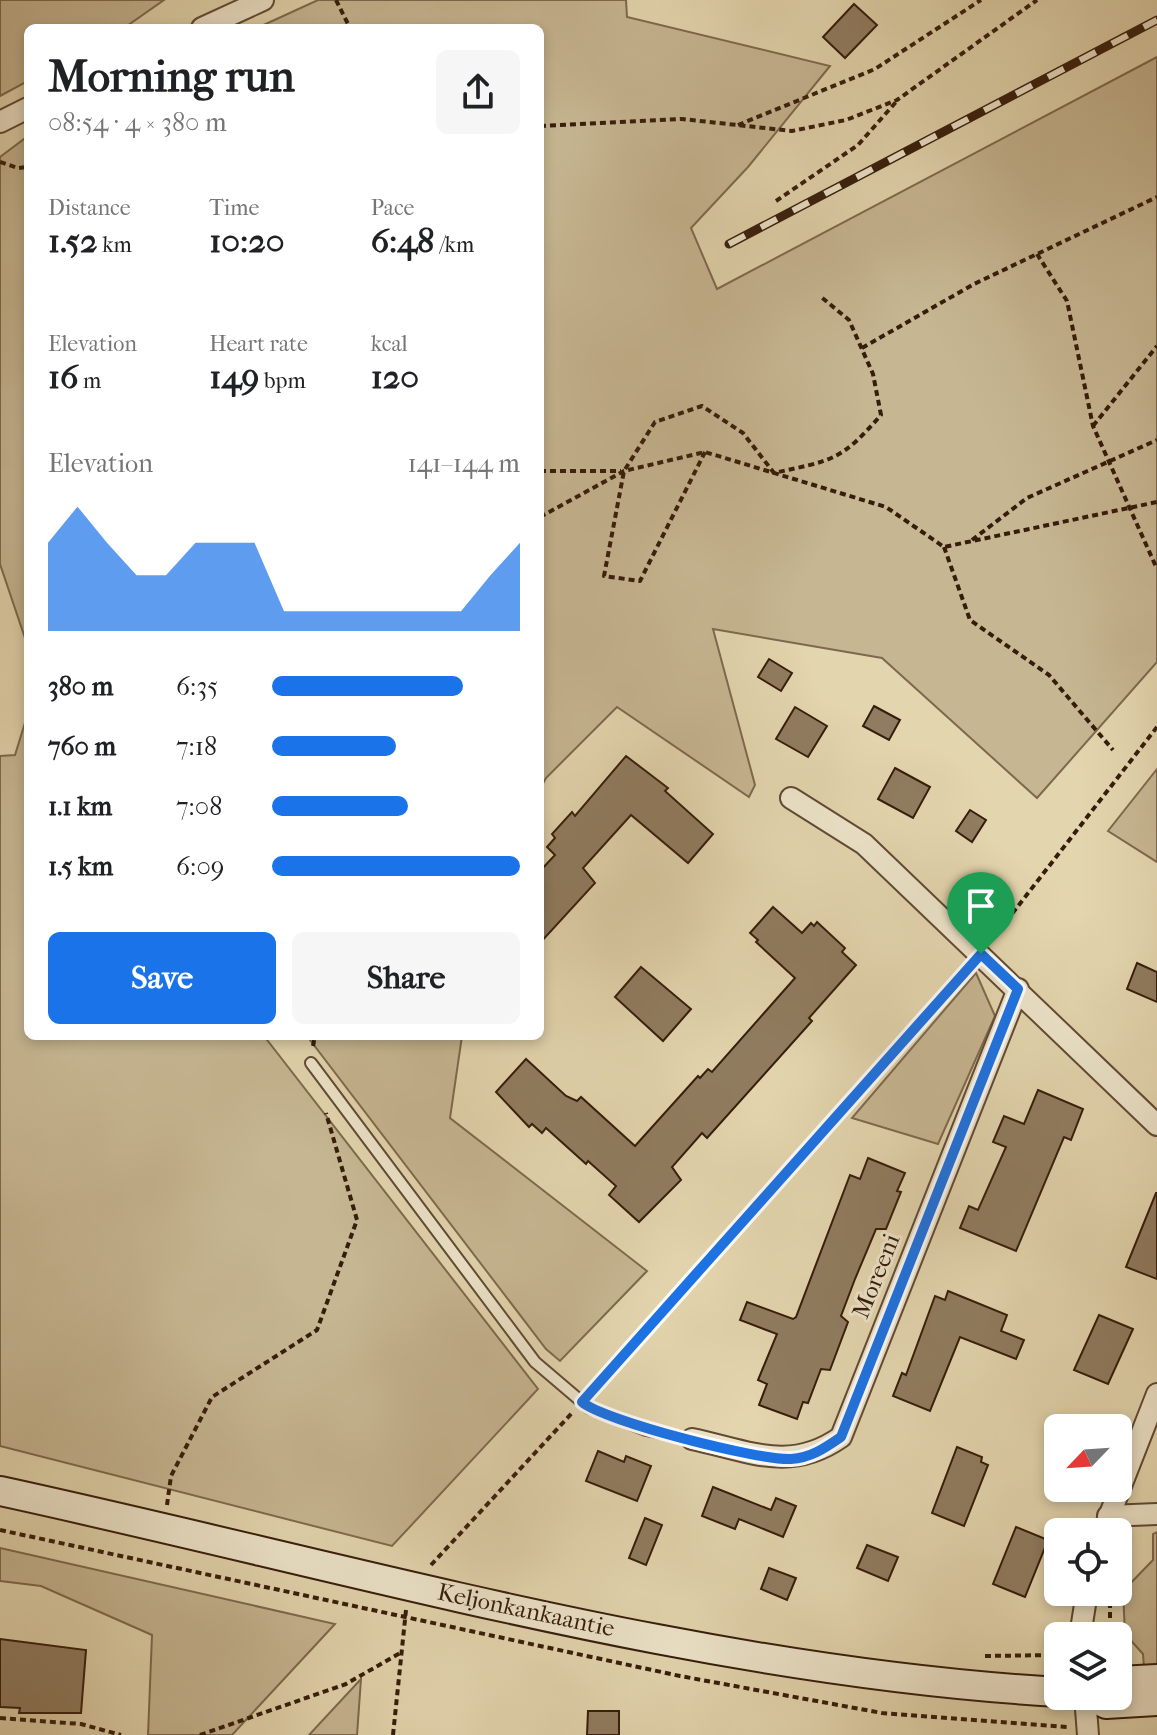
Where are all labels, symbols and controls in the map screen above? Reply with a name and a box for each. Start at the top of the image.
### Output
button: share [436,50,520,134]
text: Morning run [48,51,295,102]
text: 08:54 · 4 × 380 m [48,107,227,138]
text: Distance [48,195,131,221]
text: Time [209,195,259,221]
text: Pace [371,195,414,221]
text: 1.52 [48,221,98,261]
text: 10:20 [209,221,285,261]
text: 6:48 [371,221,434,261]
text: km [98,232,132,258]
text: /km [434,232,474,258]
text: Elevation [48,331,137,357]
text: Heart rate [209,331,308,357]
text: kcal [371,331,408,357]
text: 16 [48,357,78,397]
text: 149 [209,357,259,397]
text: 120 [371,357,419,397]
text: m [78,368,101,394]
text: bpm [259,368,306,394]
text: Elevation [48,448,153,479]
text: 141–144 m [407,448,520,479]
text: 380 m [48,671,113,702]
text: 6:35 [176,671,218,702]
text: 760 m [48,731,116,762]
text: 7:18 [176,731,217,762]
text: 1.1 km [48,791,112,822]
text: 7:08 [176,791,222,822]
text: 1.5 km [48,851,113,882]
text: 6:09 [176,851,224,882]
pin [947,872,1015,954]
icon: arrive [959,884,1003,928]
button: Save [48,932,276,1024]
button: Share [292,932,520,1024]
street label: Moreeni [846,1230,906,1322]
north arrow [1044,1414,1132,1502]
map controls [1044,1414,1132,1710]
button: locate [1044,1518,1132,1606]
street label: Keljonkankaantie [435,1578,617,1642]
button: layers [1044,1622,1132,1710]

